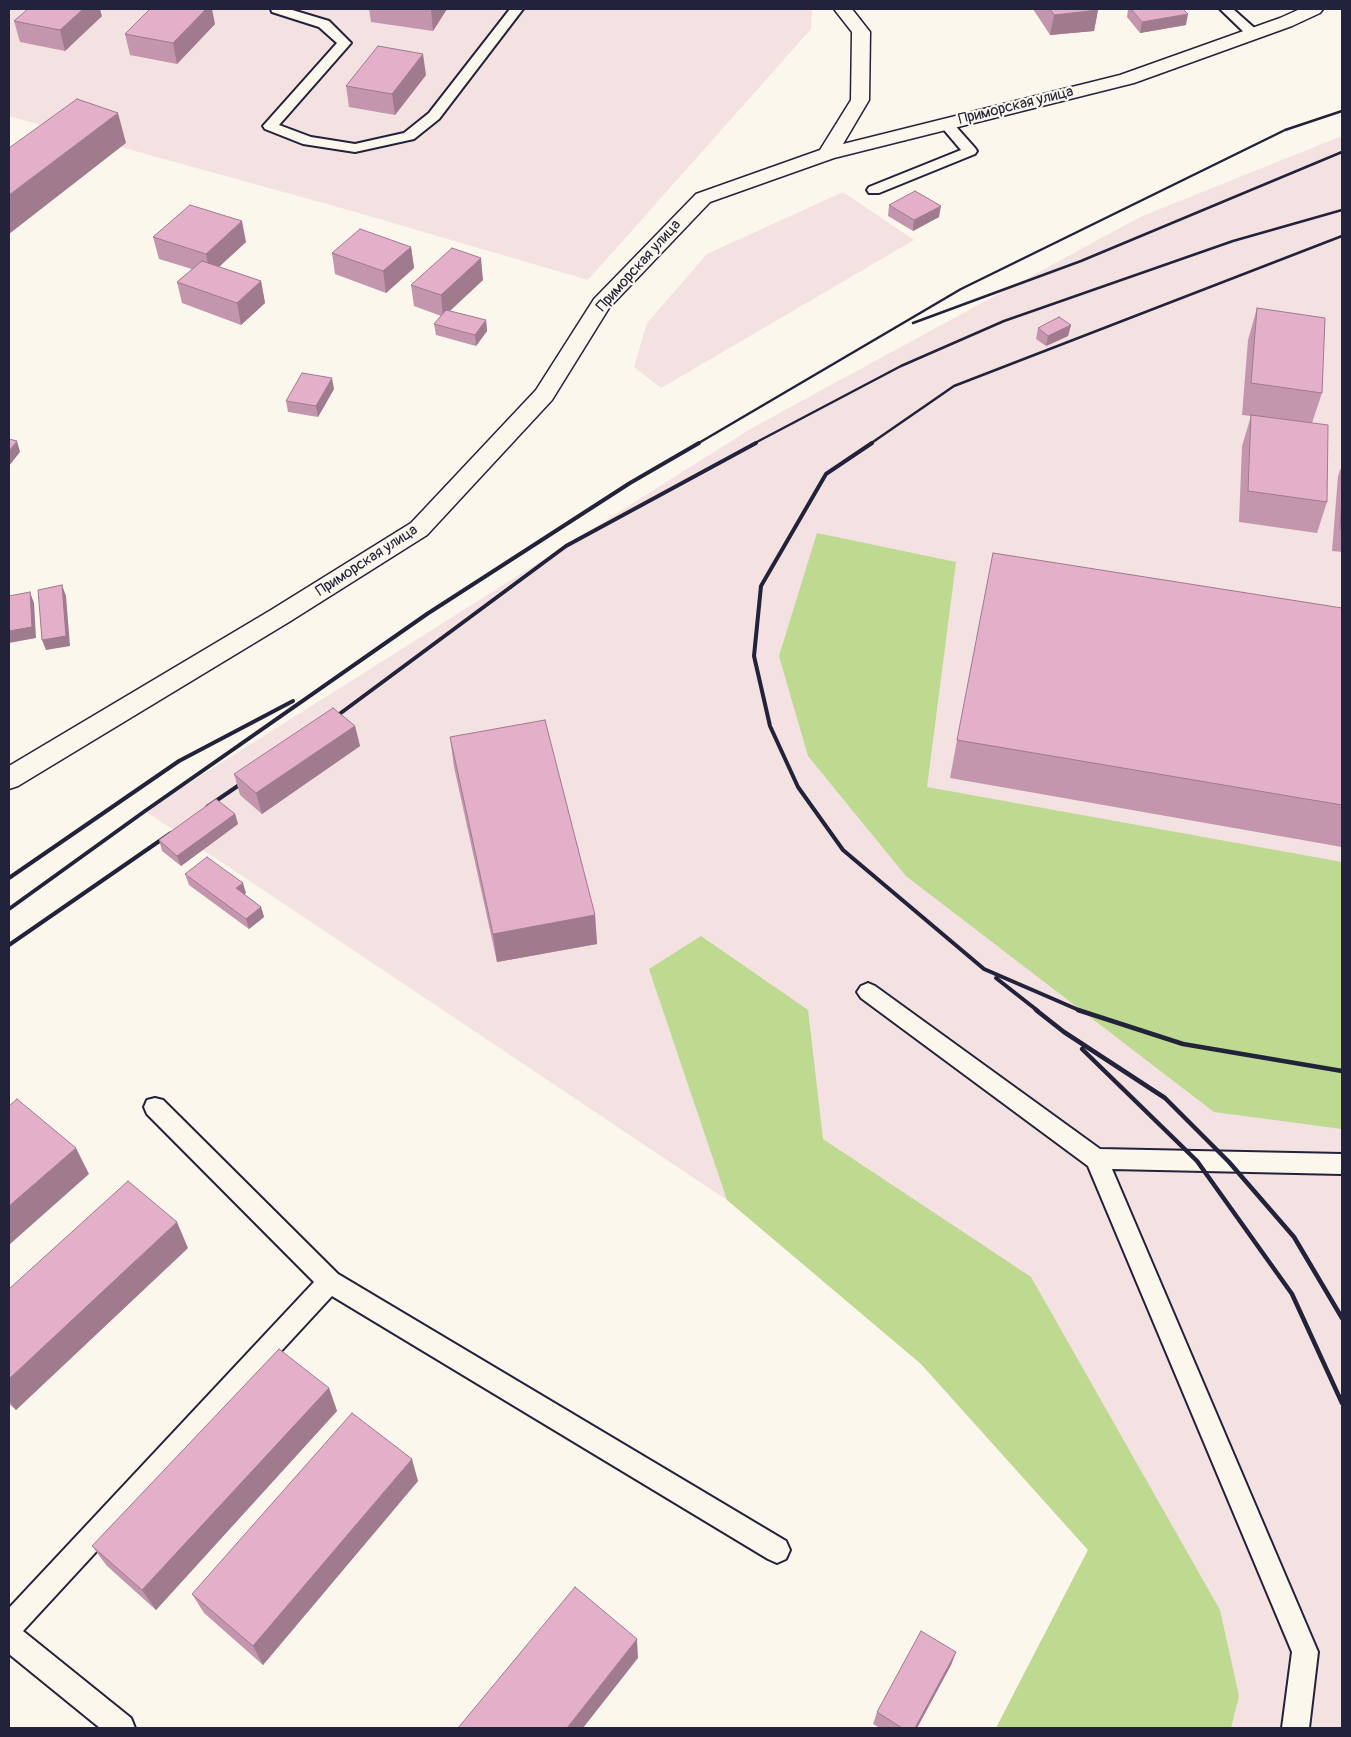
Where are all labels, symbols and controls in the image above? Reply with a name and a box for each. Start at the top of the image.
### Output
street label: Приморская улица [957,83,1075,129]
street label: Приморская улица [593,216,685,316]
street label: Приморская улица [313,521,421,601]

